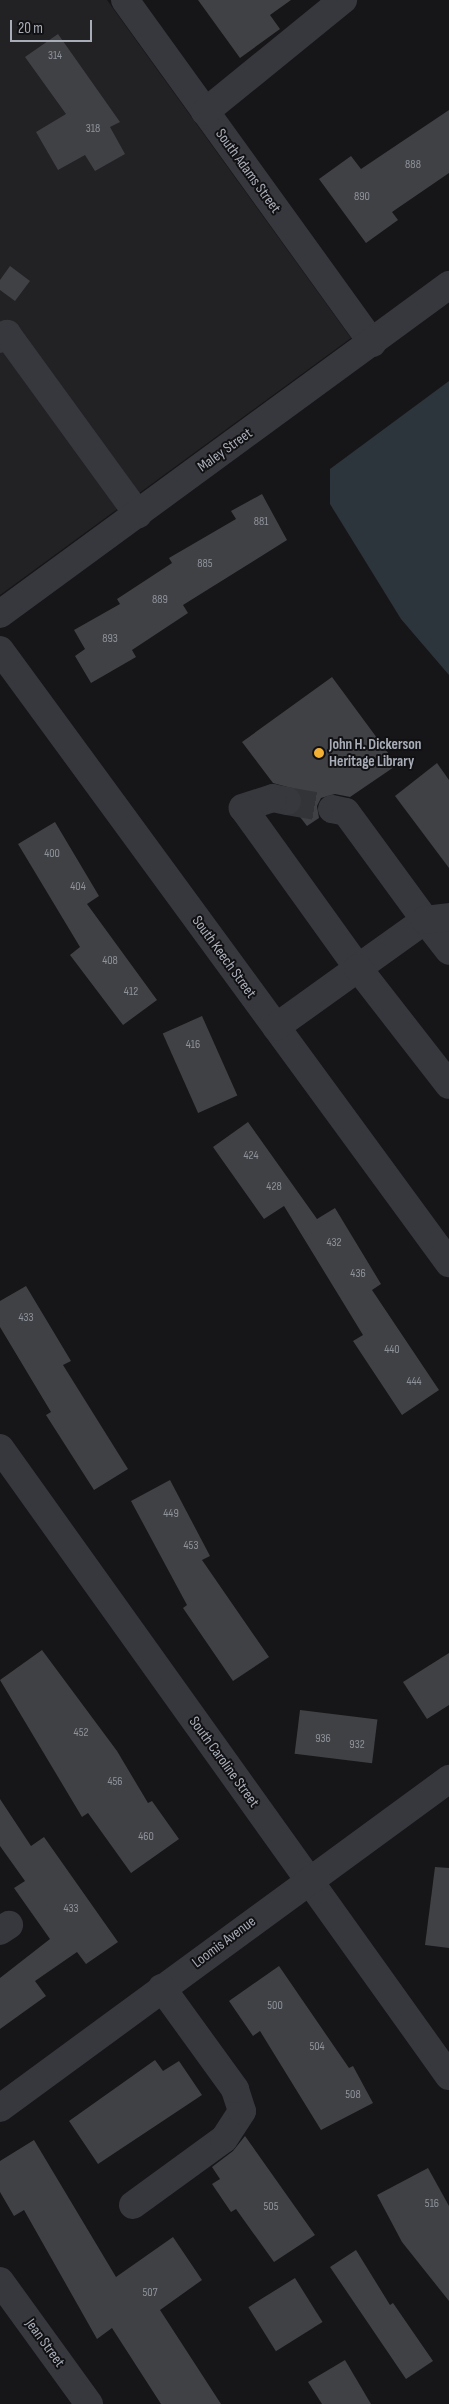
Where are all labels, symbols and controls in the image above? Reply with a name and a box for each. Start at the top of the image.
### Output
scale bar [12,10,95,42]
text: 20 m [18,19,43,38]
house number: 314 [48,49,62,63]
house number: 318 [86,122,100,136]
street label: South Adams Street [211,125,285,217]
house number: 888 [405,158,421,172]
house number: 890 [354,190,370,204]
street label: Maley Street [194,424,256,476]
house number: 881 [254,515,268,529]
house number: 885 [197,557,213,571]
house number: 889 [152,593,168,607]
house number: 893 [102,632,118,646]
place label: John H. Dickerson Heritage Library [329,735,421,770]
marker: John H. Dickerson Heritage Library [313,747,325,759]
house number: 400 [44,847,60,861]
house number: 404 [70,880,86,894]
street label: South Keech Street [188,912,260,1002]
house number: 408 [102,954,118,968]
house number: 412 [124,985,138,999]
house number: 416 [186,1038,200,1052]
house number: 424 [244,1149,258,1163]
house number: 428 [266,1180,282,1194]
house number: 432 [326,1236,342,1250]
house number: 436 [350,1267,366,1281]
house number: 433 [18,1311,34,1325]
house number: 440 [384,1343,400,1357]
house number: 444 [406,1375,422,1389]
house number: 449 [163,1507,179,1521]
house number: 453 [184,1539,198,1553]
street label: South Caroline Street [185,1713,263,1811]
house number: 452 [74,1726,88,1740]
house number: 936 [315,1732,331,1746]
house number: 932 [349,1738,365,1752]
house number: 456 [107,1775,123,1789]
house number: 460 [138,1830,154,1844]
house number: 433 [63,1902,79,1916]
street label: Loomis Avenue [189,1912,259,1972]
house number: 500 [267,1999,283,2013]
house number: 504 [309,2040,325,2054]
house number: 508 [345,2088,361,2102]
house number: 516 [425,2197,439,2211]
house number: 505 [264,2200,278,2214]
house number: 507 [143,2286,157,2300]
street label: Jean Street [21,2315,69,2371]

